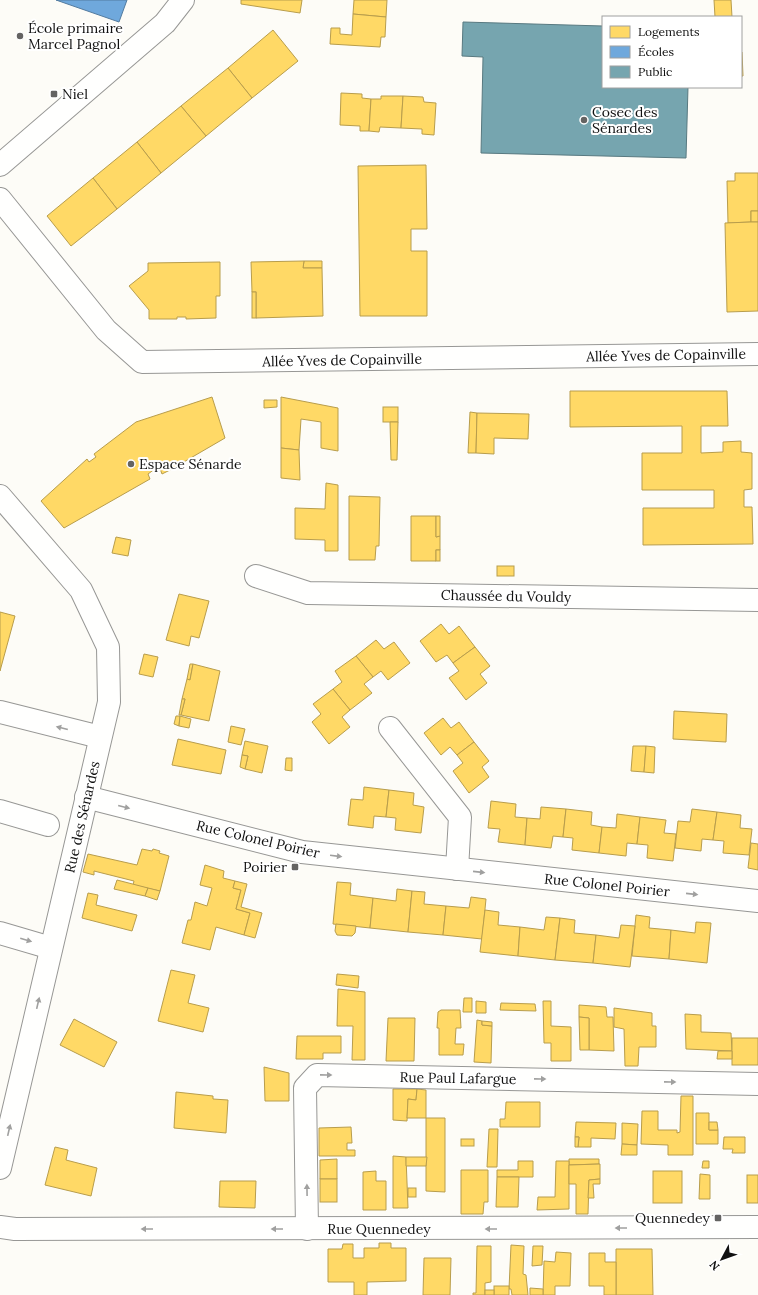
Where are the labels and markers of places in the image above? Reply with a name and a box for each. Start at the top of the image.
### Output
place label: École primaire Marcel Pagnol [28,19,123,53]
marker: École primaire Marcel Pagnol [15,31,25,41]
place label: Niel [62,85,88,103]
marker: Niel [49,89,59,99]
place label: Cosec des Sénardes [592,103,658,137]
marker: Cosec des Sénardes [579,115,589,125]
place label: Espace Sénarde [139,455,242,473]
marker: Espace Sénarde [126,459,136,469]
place label: Poirier [243,858,287,876]
marker: Poirier [290,862,300,872]
place label: Quennedey [635,1209,711,1227]
marker: Quennedey [713,1213,723,1223]

